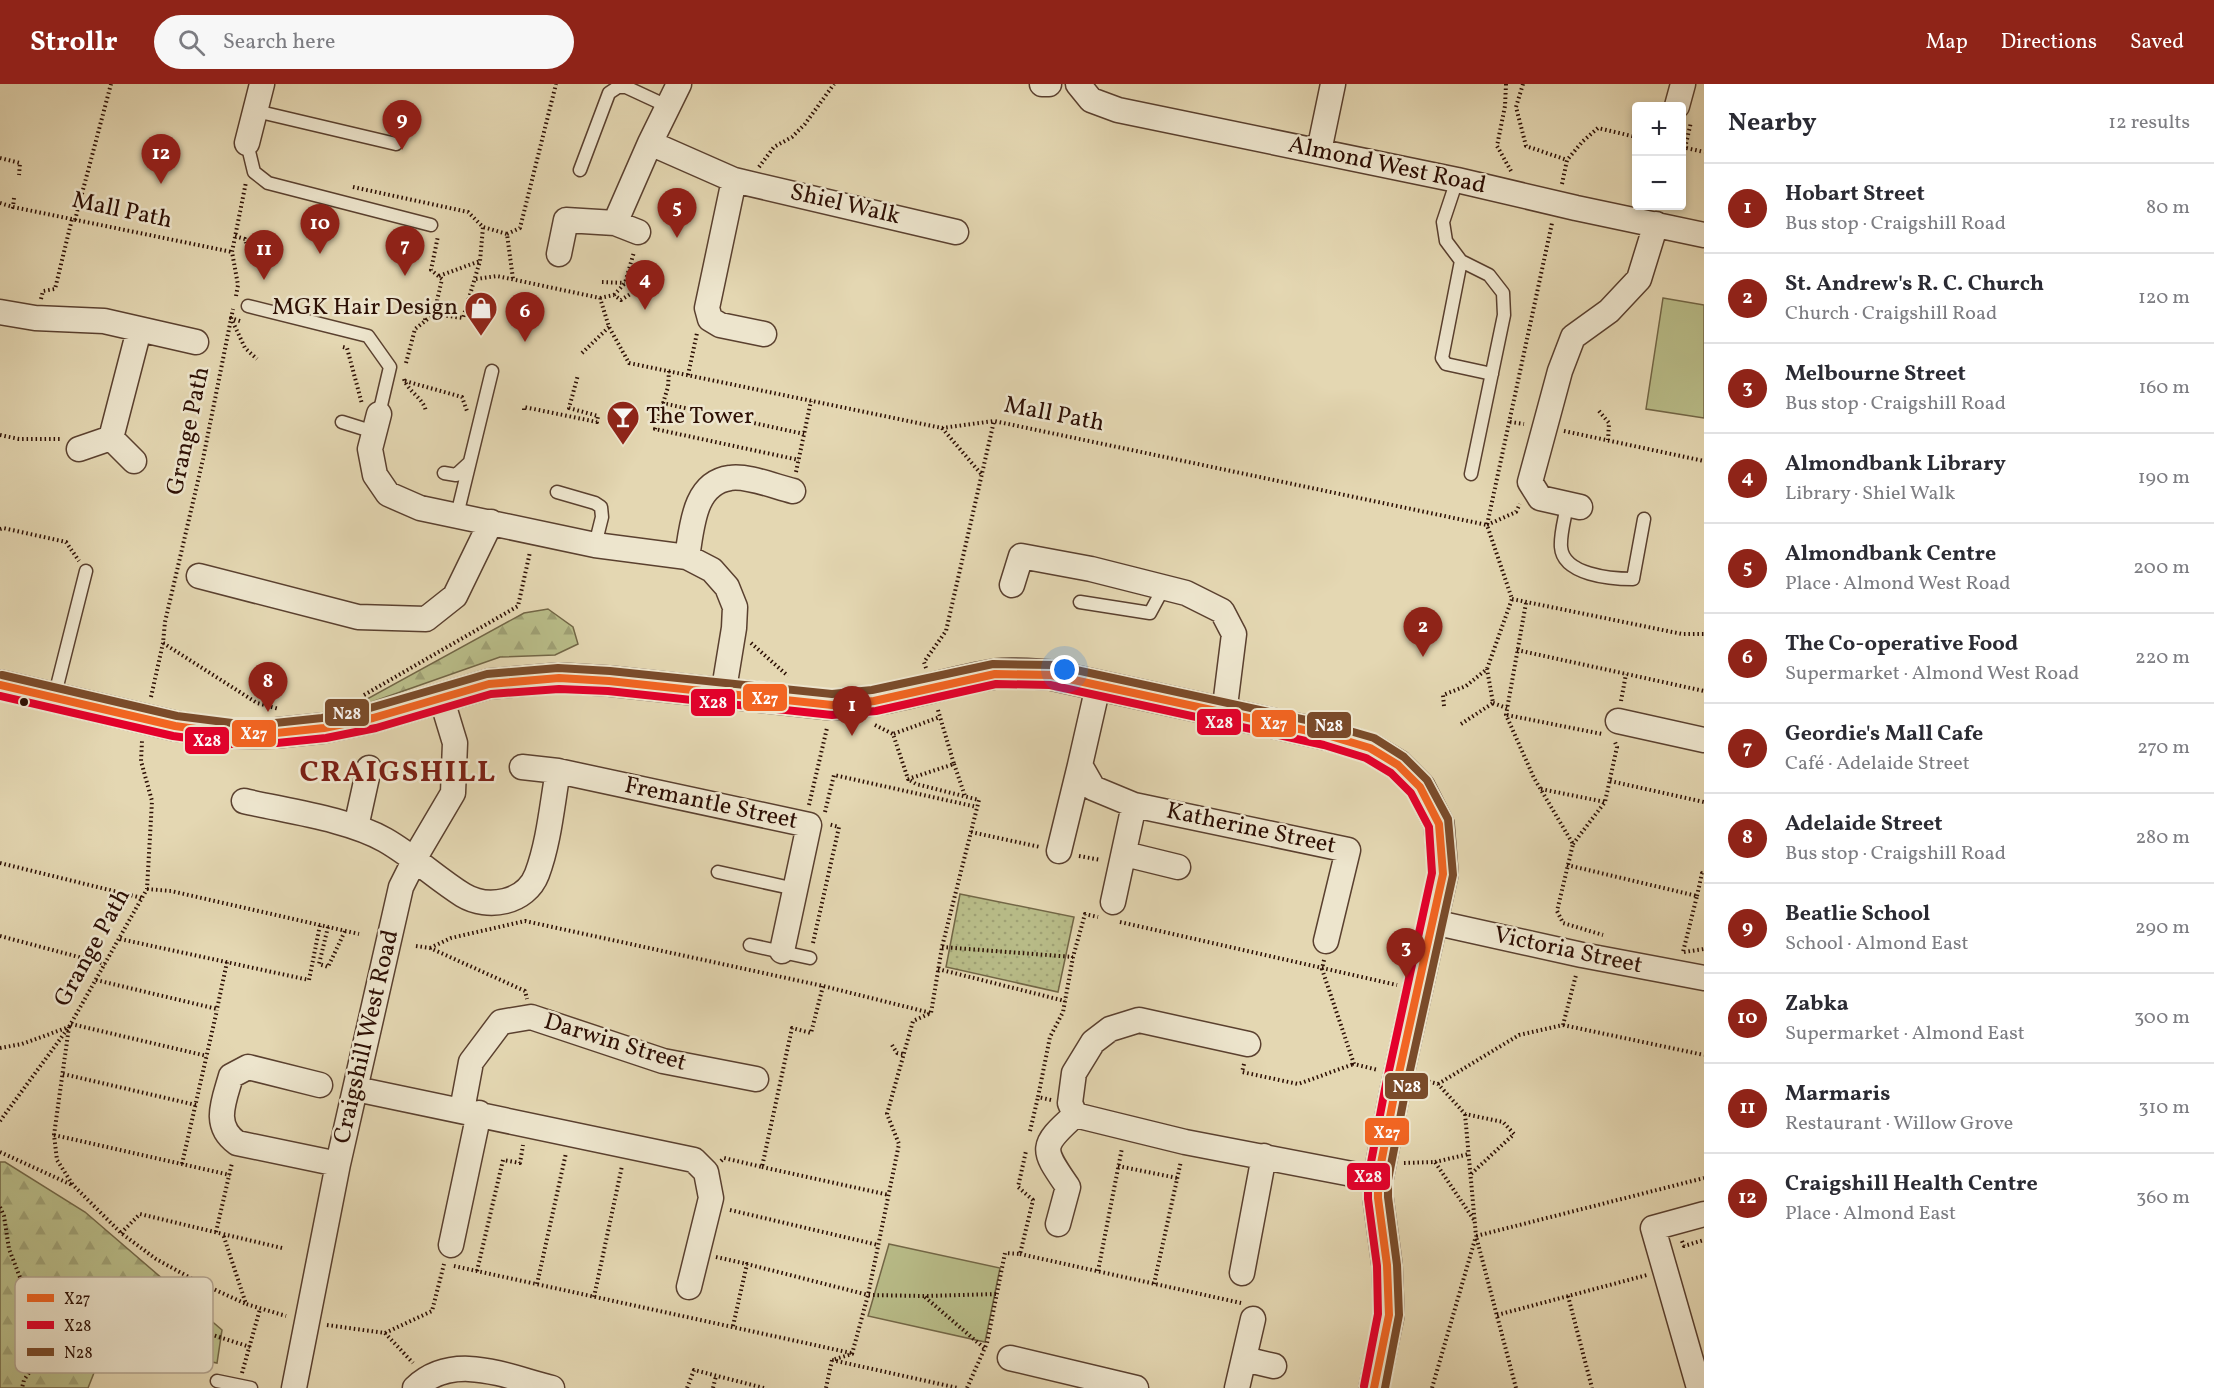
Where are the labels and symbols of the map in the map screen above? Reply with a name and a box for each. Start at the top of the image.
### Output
pin: 9 [382,100,422,150]
street label: Almond West Road [1285,128,1489,204]
pin: 12 [142,135,180,184]
street label: Shiel Walk [787,176,903,234]
street label: Mall Path [69,184,175,238]
pin: 5 [658,188,696,238]
pin: 10 [300,204,340,254]
pin: 7 [386,226,424,276]
pin: 11 [244,230,284,280]
pin: 4 [626,260,664,310]
shop icon: MGK Hair Design [463,290,499,337]
place label: MGK Hair Design [272,291,458,325]
pin: 6 [506,292,544,342]
street label: Grange Path [159,364,219,498]
street label: Mall Path [1001,389,1107,441]
bar icon: The Tower [605,399,641,446]
place label: The Tower [646,400,754,434]
pin: 2 [1404,608,1442,657]
your location [1050,655,1079,684]
pin: 8 [248,662,288,712]
line badge: X27 [742,683,788,712]
pin: 1 [832,686,872,736]
line badge: X28 [690,688,736,717]
text: X27 [752,689,779,711]
text: X28 [699,693,727,715]
unlabelled marker [18,696,30,708]
line badge: N28 [324,698,370,727]
text: N28 [333,704,361,726]
line badge: X28 [1196,708,1242,736]
line badge: X27 [1251,709,1297,738]
line badge: N28 [1306,711,1352,739]
text: X28 [1205,713,1233,735]
text: X27 [1261,714,1288,736]
text: N28 [1315,716,1343,738]
line badge: X27 [231,719,277,748]
text: X27 [241,724,268,746]
line badge: X28 [184,726,230,755]
text: X28 [193,731,221,753]
district label: CRAIGSHILL [299,752,497,794]
street label: Fremantle Street [621,769,801,839]
street label: Katherine Street [1163,794,1339,864]
street label: Grange Path [46,883,140,1013]
street label: Victoria Street [1491,919,1645,983]
street label: Craigshill West Road [326,927,408,1147]
pin: 3 [1386,928,1426,978]
street label: Darwin Street [540,1005,690,1081]
line badge: N28 [1384,1072,1429,1100]
text: N28 [1393,1077,1421,1099]
line badge: X27 [1364,1117,1410,1146]
text: X27 [1374,1123,1401,1145]
line badge: X28 [1346,1162,1391,1191]
text: X28 [1354,1167,1382,1189]
legend [15,1277,213,1373]
text: X27 [64,1289,91,1311]
text: X28 [64,1316,91,1338]
text: N28 [64,1343,93,1365]

